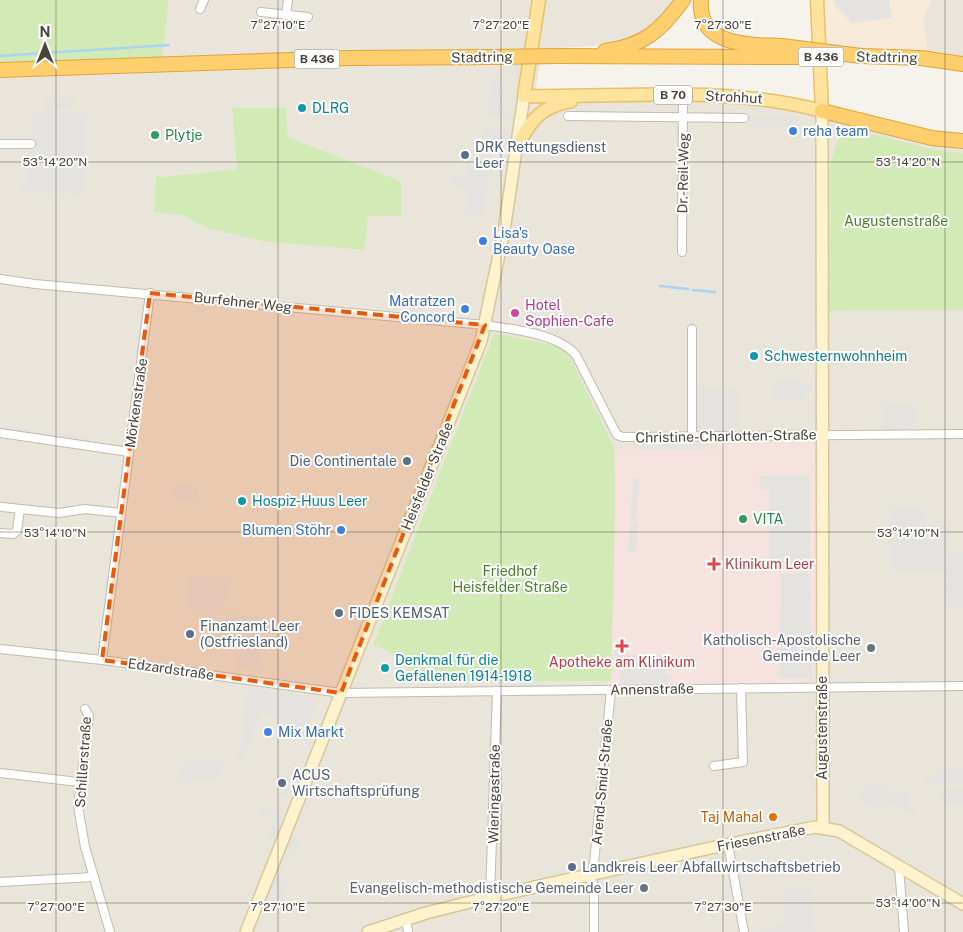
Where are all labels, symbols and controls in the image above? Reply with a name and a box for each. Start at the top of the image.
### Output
text: 7°27'10"E [251,18,305,32]
text: 7°27'20"E [472,18,530,32]
text: 7°27'30"E [694,18,752,32]
north arrow [20,20,70,70]
text: N [40,24,50,40]
street label: Stadtring [451,48,513,66]
road number: B 436 [798,48,844,66]
street label: Stadtring [856,48,918,66]
road number: B 436 [294,50,340,68]
road number: B 70 [654,86,692,104]
street label: Strohhut [705,88,763,106]
place label: DLRG [312,100,349,116]
marker: DLRG [296,102,308,114]
place label: reha team [803,123,868,139]
marker: reha team [787,125,799,137]
place label: Plytje [165,127,203,143]
marker: Plytje [149,129,161,141]
street label: Dr.-Reil-Weg [674,132,692,214]
place label: DRK Rettungsdienst Leer [475,139,606,171]
marker: DRK Rettungsdienst Leer [459,149,471,161]
text: 53°14'20"N [23,155,87,169]
text: 53°14'20"N [876,155,940,169]
park label: Augustenstraße [844,213,948,229]
place label: Lisa's Beauty Oase [493,225,575,257]
marker: Lisa's Beauty Oase [477,235,489,247]
street label: Burfehner Weg [193,289,293,315]
place label: Matratzen Concord [389,293,455,325]
place label: Hotel Sophien-Cafe [525,297,614,329]
marker: Matratzen Concord [459,303,471,315]
marker: Hotel Sophien-Cafe [509,307,521,319]
place label: Schwesternwohnheim [764,348,907,364]
marker: Schwesternwohnheim [748,350,760,362]
street label: Mörkenstraße [122,357,150,449]
street label: Heisfelder Straße [398,420,456,532]
street label: Christine-Charlotten-Straße [635,426,817,446]
place label: Die Continentale [290,453,397,469]
marker: Die Continentale [401,455,413,467]
place label: Hospiz-Huus Leer [252,493,368,509]
marker: Hospiz-Huus Leer [236,495,248,507]
place label: VITA [753,511,783,527]
marker: VITA [737,513,749,525]
place label: Blumen Stöhr [242,522,331,538]
marker: Blumen Stöhr [335,524,347,536]
text: 53°14'10"N [24,526,86,540]
text: 53°14'10"N [877,526,939,540]
place label: Klinikum Leer [725,556,815,572]
marker: Klinikum Leer [707,557,721,571]
park label: Friedhof Heisfelder Straße [452,563,568,595]
place label: FIDES KEMSAT [349,605,449,621]
marker: FIDES KEMSAT [333,607,345,619]
place label: Finanzamt Leer (Ostfriesland) [200,618,300,650]
marker: Finanzamt Leer (Ostfriesland) [184,628,196,640]
place label: Katholisch-Apostolische Gemeinde Leer [703,632,861,664]
marker: Apotheke am Klinikum [616,640,628,652]
marker: Katholisch-Apostolische Gemeinde Leer [865,642,877,654]
place label: Denkmal für die Gefallenen 1914-1918 [395,652,532,684]
place label: Apotheke am Klinikum [549,654,695,670]
street label: Edzardstraße [127,655,215,683]
marker: Denkmal für die Gefallenen 1914-1918 [379,662,391,674]
street label: Augustenstraße [814,676,830,780]
street label: Annenstraße [610,680,694,698]
street label: Schillerstraße [72,716,94,808]
street label: Arend-Smid-Straße [589,718,615,846]
place label: Mix Markt [278,724,344,740]
marker: Mix Markt [262,726,274,738]
street label: Wieringastraße [485,744,503,844]
place label: ACUS Wirtschaftsprüfung [292,767,420,799]
marker: ACUS Wirtschaftsprüfung [276,777,288,789]
place label: Taj Mahal [701,809,763,825]
marker: Taj Mahal [767,811,779,823]
street label: Friesenstraße [715,822,807,854]
place label: Landkreis Leer Abfallwirtschaftsbetrieb [582,859,841,875]
marker: Landkreis Leer Abfallwirtschaftsbetrieb [566,861,578,873]
place label: Evangelisch-methodistische Gemeinde Leer [349,880,634,896]
marker: Evangelisch-methodistische Gemeinde Leer [638,882,650,894]
text: 53°14'00"N [876,896,940,910]
text: 7°27'00"E [27,900,85,914]
text: 7°27'10"E [251,900,305,914]
text: 7°27'20"E [472,900,530,914]
text: 7°27'30"E [694,900,752,914]

